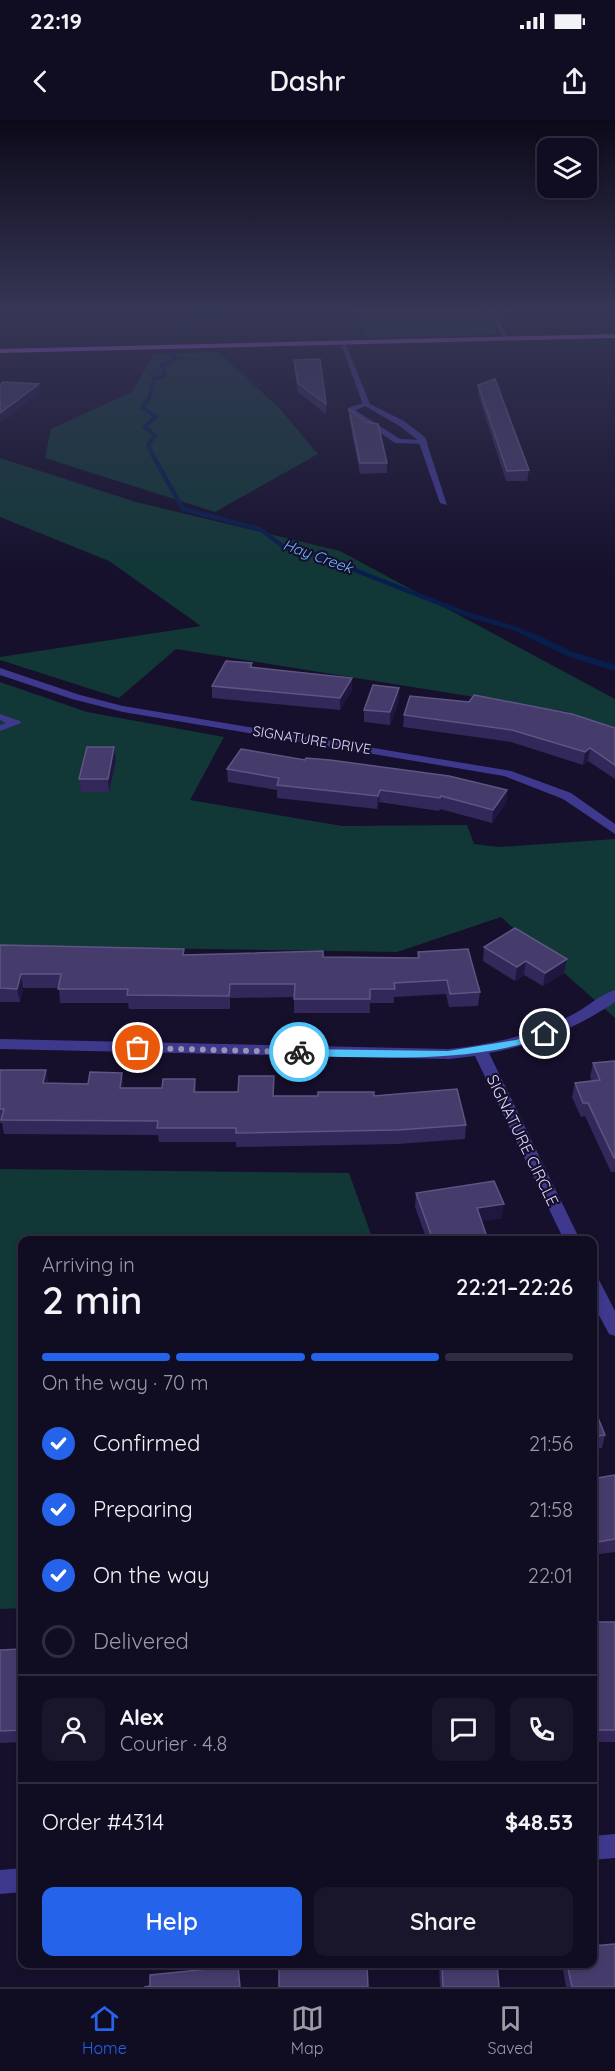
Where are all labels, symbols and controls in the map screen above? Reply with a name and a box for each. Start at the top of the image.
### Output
text: 22:19 [30,7,82,35]
text: Dashr [270,64,345,98]
icon: back [24,65,57,98]
icon: share [558,65,591,98]
map controls [537,138,597,198]
button: layers [537,138,597,198]
water label: Hay Creek [281,535,357,578]
street label: SIGNATURE DRIVE [252,722,372,758]
pin [519,1008,570,1059]
icon: home [528,1017,561,1050]
pin [112,1022,163,1073]
courier [269,1022,329,1082]
icon: bag [121,1031,154,1064]
icon: bike [283,1036,316,1069]
street label: SIGNATURE CIRCLE [483,1071,563,1209]
text: Arriving in [42,1252,135,1277]
text: 22:21–22:26 [456,1273,573,1301]
text: 2 min [42,1275,143,1324]
text: On the way · 70 m [42,1370,209,1395]
icon: check [42,1427,75,1460]
text: Confirmed [93,1429,200,1457]
text: 21:56 [529,1431,573,1456]
icon: check [42,1493,75,1526]
text: Preparing [93,1495,193,1523]
text: 21:58 [529,1497,573,1522]
icon: check [42,1559,75,1592]
text: On the way [93,1561,209,1589]
text: 22:01 [528,1563,573,1588]
text: Delivered [93,1627,189,1655]
button: person [42,1698,105,1761]
button: chat [432,1698,495,1761]
button: phone [510,1698,573,1761]
text: Alex [120,1703,163,1731]
text: Courier · 4.8 [120,1731,227,1756]
text: Order #4314 [42,1808,164,1836]
text: $48.53 [505,1808,573,1836]
button: Help [42,1887,302,1956]
button: Share [314,1887,573,1956]
tab: Home [82,2002,127,2058]
tab: Map [291,2002,324,2058]
tab: Saved [487,2002,533,2058]

